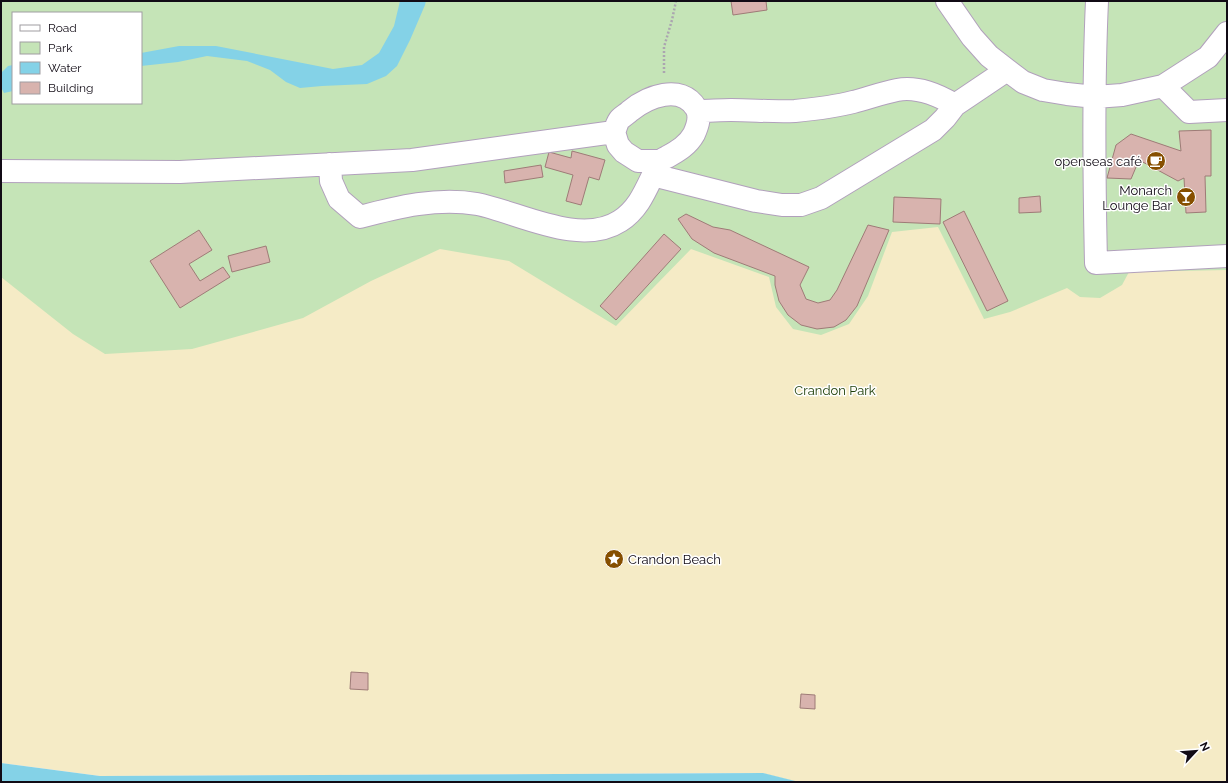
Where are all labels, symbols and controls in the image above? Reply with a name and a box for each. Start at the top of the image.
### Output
legend [12,12,142,104]
text: Road [48,21,77,35]
text: Park [48,41,73,55]
text: Water [48,61,82,75]
text: Building [48,81,94,95]
cafe icon: openseas café [1145,150,1167,172]
place label: openseas café [1055,154,1142,169]
place label: Monarch Lounge Bar [1102,183,1172,213]
bar icon: Monarch Lounge Bar [1175,186,1197,208]
park label: Crandon Park [794,383,876,398]
place icon: Crandon Beach [603,548,625,570]
place label: Crandon Beach [628,552,721,567]
north arrow [1176,731,1216,771]
text: N [1197,740,1212,753]

